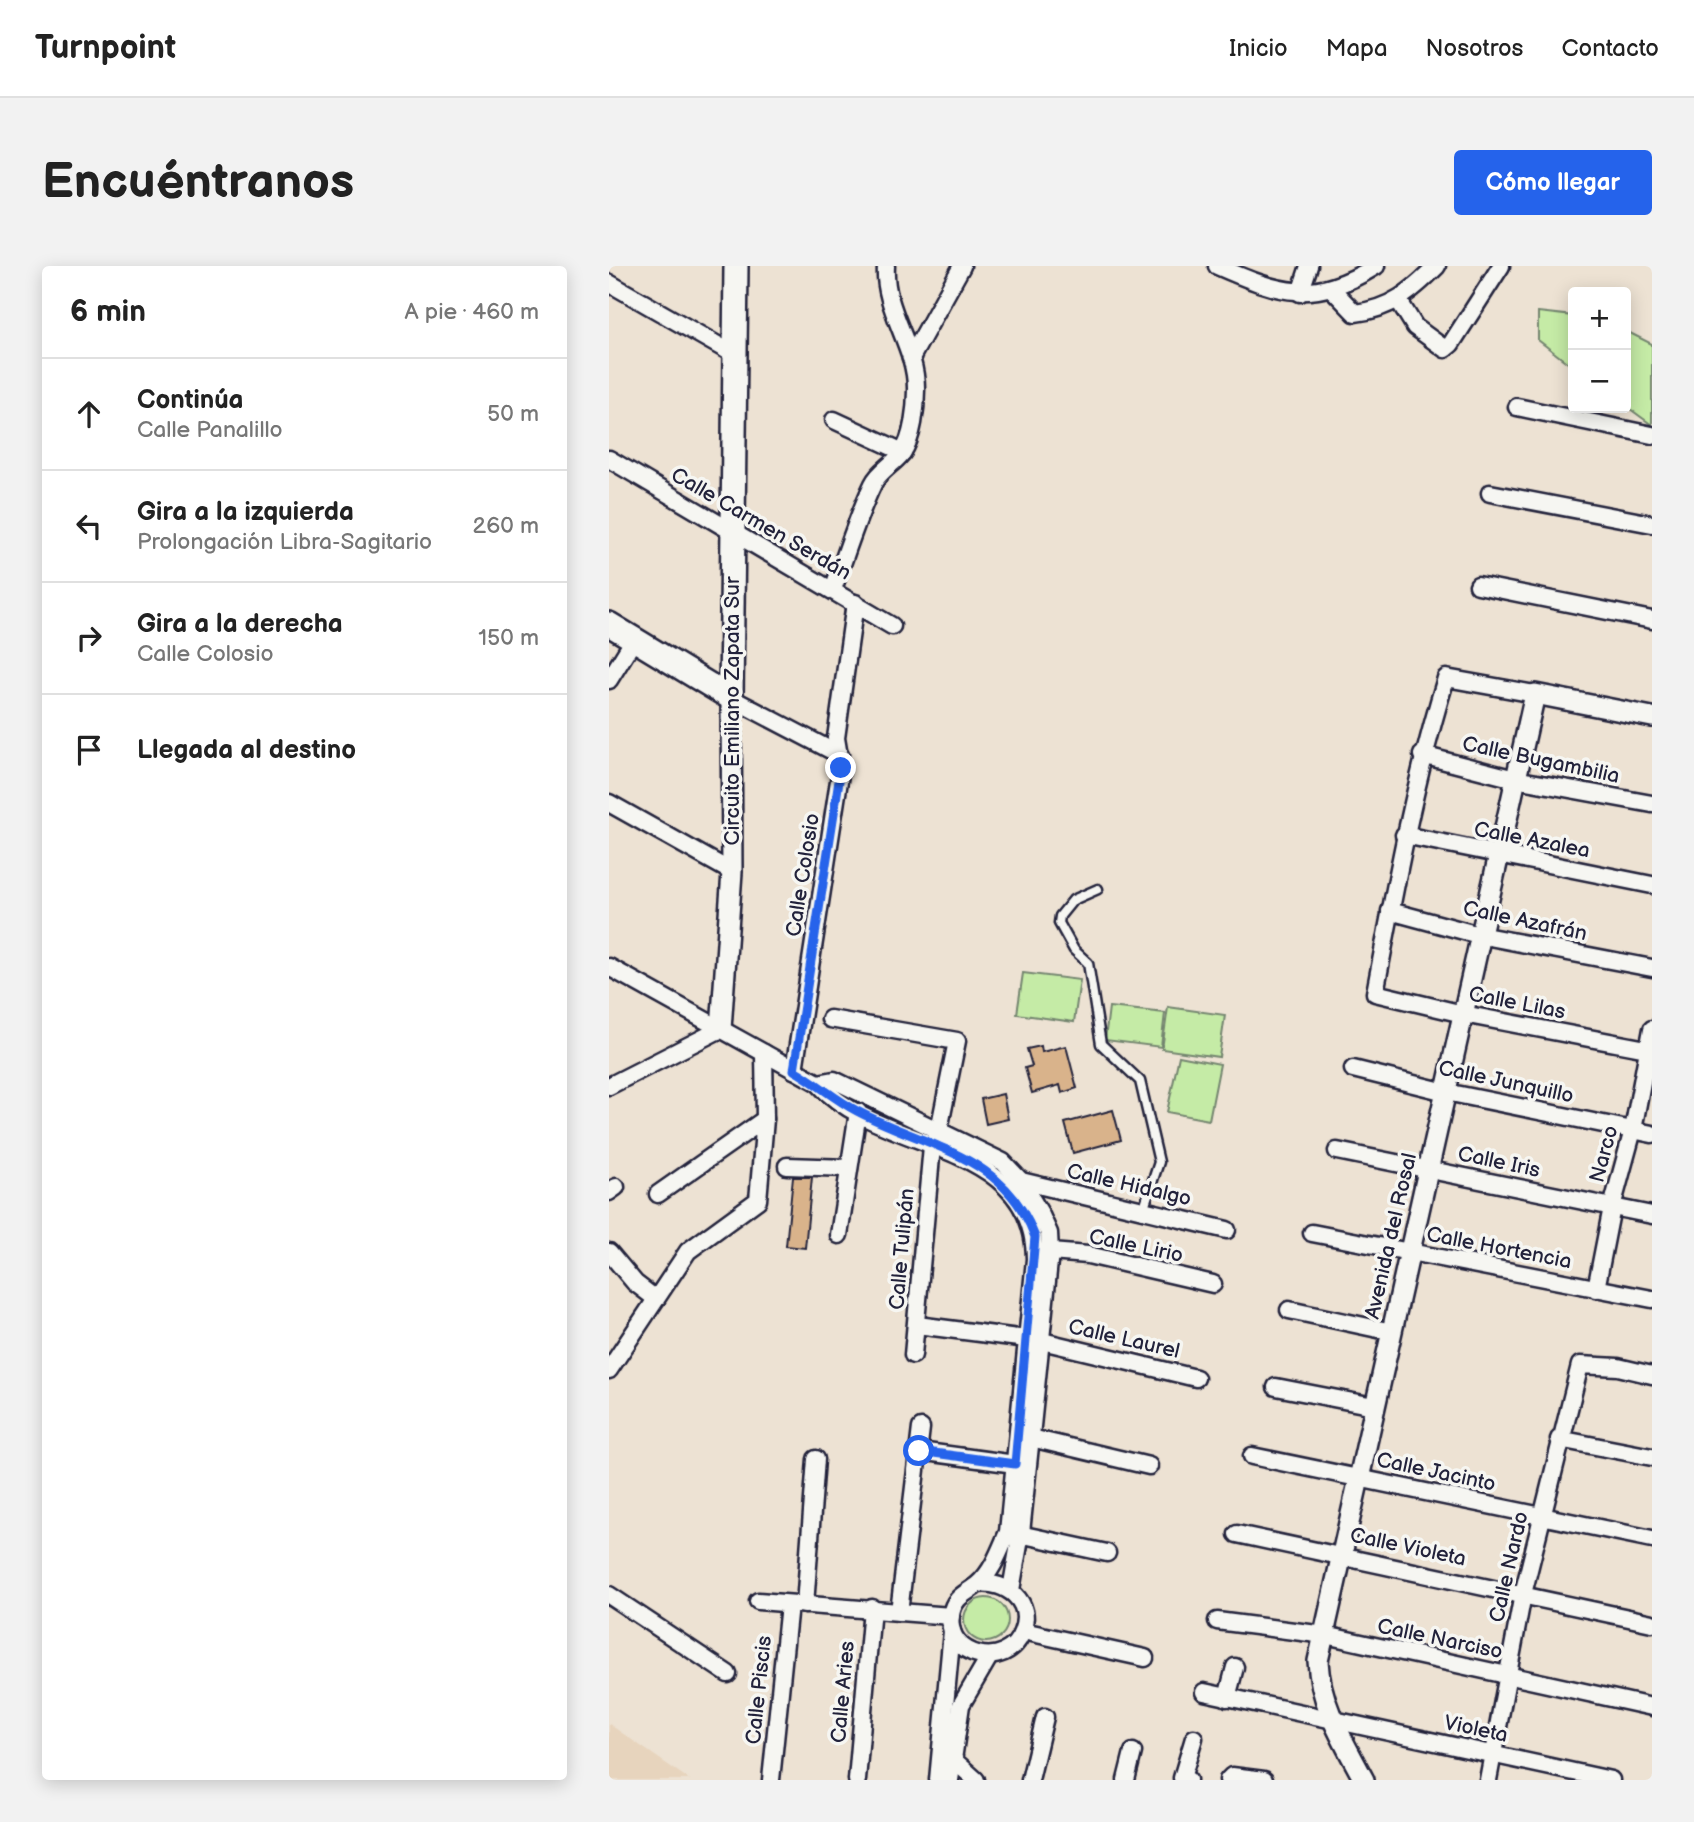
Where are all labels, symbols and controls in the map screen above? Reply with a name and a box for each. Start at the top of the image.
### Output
text: Turnpoint [35,28,176,68]
text: Inicio [1229,34,1288,63]
text: Mapa [1326,34,1388,63]
text: Nosotros [1426,34,1523,63]
text: Contacto [1561,34,1659,63]
button: Cómo llegar [1454,150,1652,215]
text: Encuéntranos [42,153,354,212]
map controls [1568,287,1631,413]
button: + [1568,287,1631,350]
text: 6 min [70,294,146,330]
text: A pie · 460 m [405,298,539,326]
button: − [1568,350,1631,413]
text: Continúa [137,385,244,416]
icon: ahead [70,395,108,433]
text: 50 m [487,400,539,428]
text: Calle Panalillo [137,416,283,444]
street label: Calle Carmen Serdán [667,462,855,586]
text: Gira a la izquierda [137,497,354,528]
icon: left [70,507,108,545]
text: 260 m [473,512,539,540]
text: Prolongación Libra-Sagitario [137,528,432,556]
street label: Circuito Emiliano Zapata Sur [720,576,745,846]
text: Gira a la derecha [137,609,343,640]
icon: right [70,619,108,657]
text: 150 m [478,624,539,652]
text: Calle Colosio [137,640,274,668]
icon: arrive [70,731,108,769]
street label: Calle Bugambilia [1460,731,1622,789]
text: Llegada al destino [137,735,356,766]
route end [825,752,856,783]
street label: Calle Colosio [781,811,825,939]
street label: Calle Azalea [1472,817,1592,863]
street label: Calle Azafrán [1461,896,1589,946]
street label: Calle Lilas [1467,981,1567,1025]
street label: Calle Junquillo [1436,1055,1576,1109]
street label: Narco [1584,1123,1624,1185]
street label: Calle Iris [1456,1141,1542,1183]
street label: Avenida del Rosal [1360,1151,1422,1321]
street label: Calle Hidalgo [1064,1159,1194,1211]
street label: Calle Tulipán [884,1187,920,1311]
street label: Calle Hortencia [1424,1222,1574,1274]
street label: Calle Lirio [1087,1224,1185,1268]
street label: Calle Laurel [1066,1314,1182,1364]
route start [903,1435,934,1466]
street label: Calle Jacinto [1374,1447,1498,1497]
street label: Calle Nardo [1484,1509,1534,1625]
street label: Calle Violeta [1348,1523,1468,1571]
street label: Calle Narciso [1375,1614,1505,1664]
street label: Calle Piscis [741,1634,777,1746]
street label: Calle Aries [826,1640,860,1744]
street label: Violeta [1442,1710,1510,1748]

